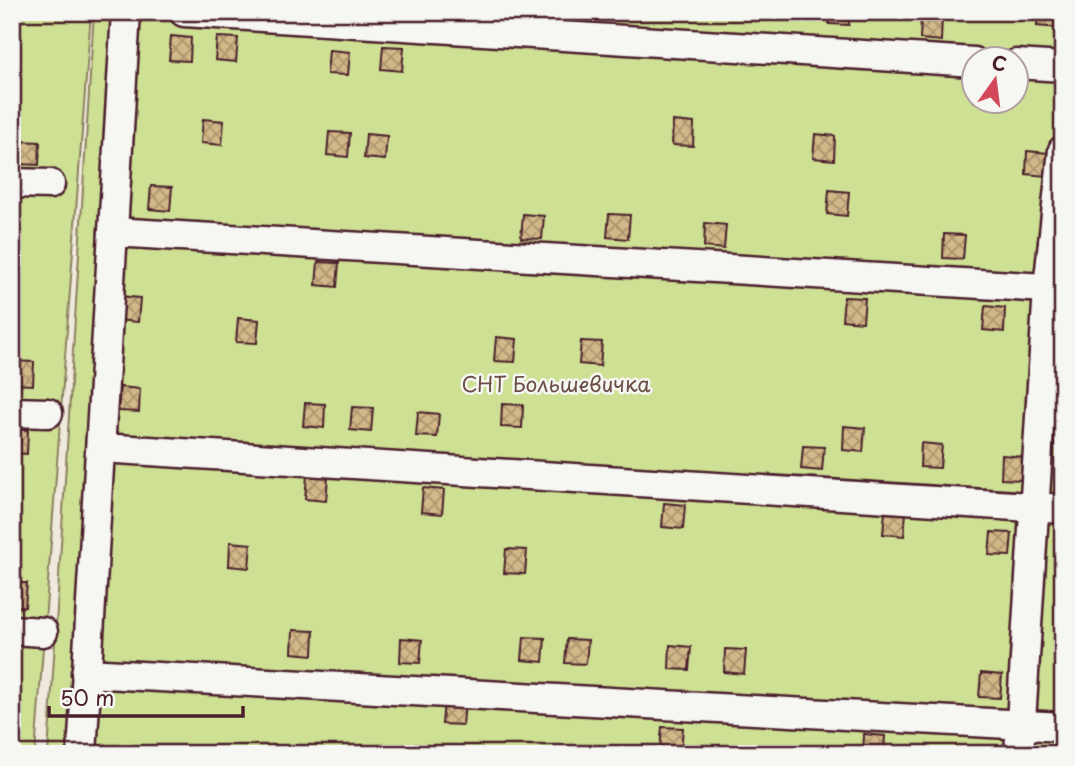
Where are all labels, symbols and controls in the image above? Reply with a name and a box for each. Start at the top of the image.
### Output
north arrow [960,46,1030,116]
text: С [989,47,1010,78]
park label: СНТ Большевичка [461,367,651,399]
scale bar [49,675,243,719]
text: 50 m [60,681,114,713]

